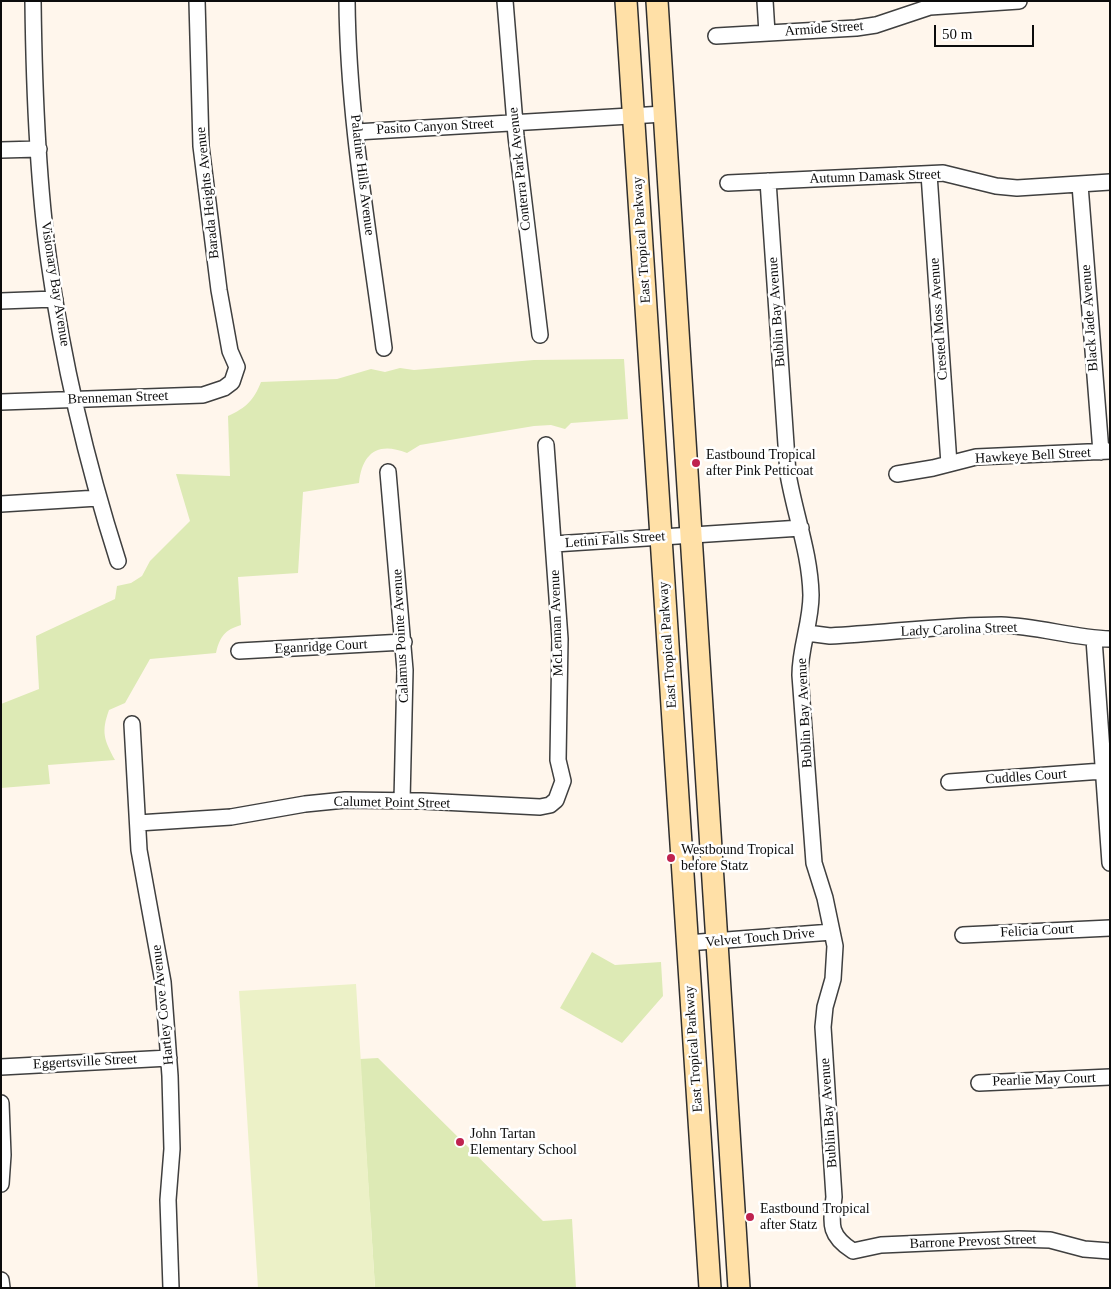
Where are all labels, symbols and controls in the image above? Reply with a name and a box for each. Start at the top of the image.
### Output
scale bar [936,15,1036,47]
street label: Armide Street [784,18,864,40]
text: 50 m [942,26,972,42]
street label: Conterra Park Avenue [505,106,535,232]
street label: Palatine Hills Avenue [346,114,378,236]
street label: Pasito Canyon Street [376,116,494,138]
street label: Barada Heights Avenue [193,126,223,260]
street label: Autumn Damask Street [809,166,941,188]
street label: East Tropical Parkway [629,176,655,304]
street label: Visionary Bay Avenue [37,220,73,348]
street label: Bublin Bay Avenue [765,256,789,368]
street label: Crested Moss Avenue [926,257,952,381]
street label: Black Jade Avenue [1078,264,1102,372]
street label: Brenneman Street [67,388,169,408]
street label: Hawkeye Bell Street [975,445,1091,467]
place label: Eastbound Tropical after Pink Petticoat [706,447,816,480]
marker: Eastbound Tropical after Pink Petticoat [690,457,702,469]
street label: Letini Falls Street [564,528,666,552]
street label: Calamus Pointe Avenue [389,569,413,703]
street label: McLennan Avenue [547,569,567,677]
street label: East Tropical Parkway [655,581,681,709]
street label: Lady Carolina Street [900,620,1018,640]
street label: Eganridge Court [274,636,368,658]
street label: Bublin Bay Avenue [794,658,816,768]
street label: Cuddles Court [985,766,1067,788]
street label: Calumet Point Street [334,794,450,812]
place label: Westbound Tropical before Statz [681,842,794,874]
marker: Westbound Tropical before Statz [665,852,677,864]
street label: Felicia Court [1000,921,1074,941]
street label: Velvet Touch Drive [705,925,815,951]
street label: Hartley Cove Avenue [148,944,178,1066]
street label: East Tropical Parkway [681,985,707,1113]
street label: Eggertsville Street [33,1051,137,1073]
street label: Bublin Bay Avenue [817,1057,841,1169]
street label: Pearlie May Court [992,1070,1096,1090]
place label: John Tartan Elementary School [470,1126,577,1158]
marker: John Tartan Elementary School [454,1136,466,1148]
place label: Eastbound Tropical after Statz [760,1201,870,1234]
marker: Eastbound Tropical after Statz [744,1211,756,1223]
street label: Barrone Prevost Street [909,1231,1037,1253]

